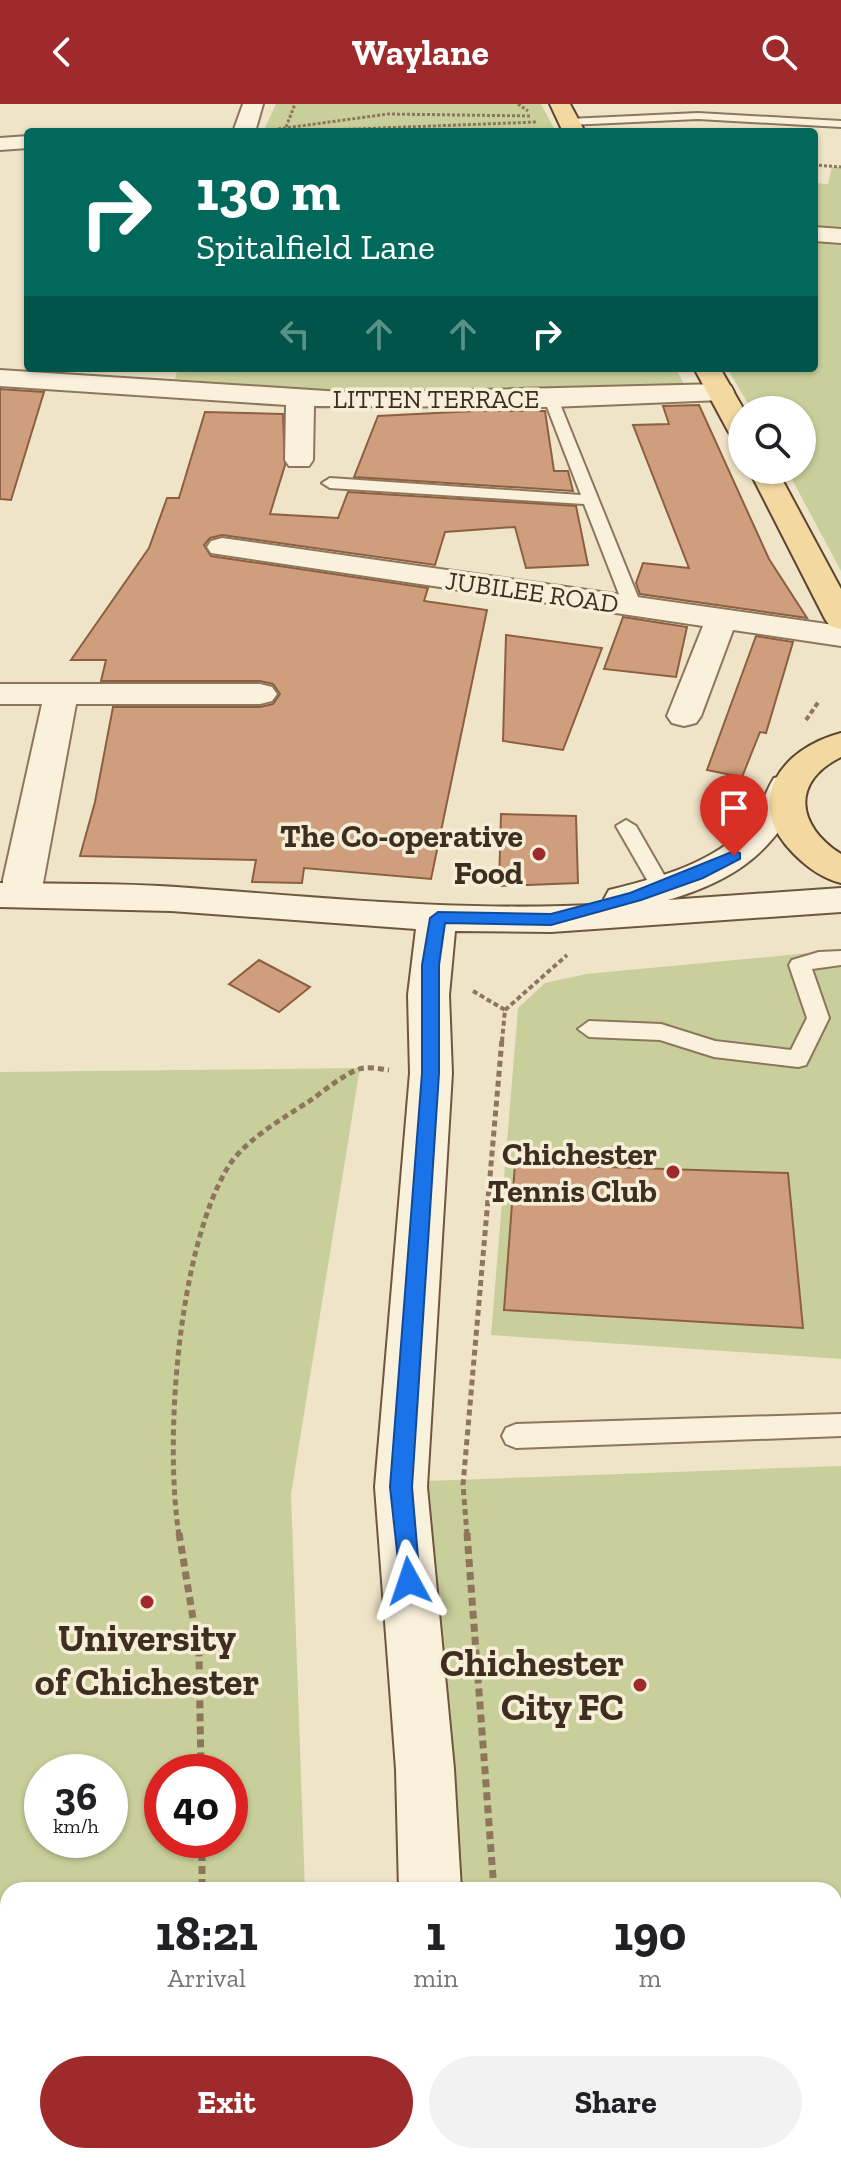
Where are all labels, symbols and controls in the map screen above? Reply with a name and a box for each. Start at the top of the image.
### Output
icon: back [40,30,84,74]
icon: search [757,30,801,74]
text: Waylane [352,31,489,74]
text: 130 m [196,157,340,224]
icon: right [64,160,168,264]
text: Spitalfield Lane [196,225,435,268]
icon: left [273,312,317,356]
icon: ahead [357,312,401,356]
icon: ahead [441,312,485,356]
icon: right [525,312,569,356]
street label: LITTEN TERRACE [333,383,539,415]
map controls [728,396,816,484]
button: search [728,396,816,484]
street label: JUBILEE ROAD [443,564,621,620]
pin [700,774,768,856]
icon: arrive [712,786,756,830]
place label: The Co-operative Food [280,817,523,892]
marker: The Co-operative Food [530,845,548,863]
place label: Chichester Tennis Club [488,1135,657,1210]
marker: Chichester Tennis Club [664,1163,682,1181]
position arrow [367,1539,451,1623]
marker: University of Chichester [138,1593,156,1611]
place label: University of Chichester [35,1615,259,1705]
place label: Chichester City FC [440,1640,624,1730]
marker: Chichester City FC [631,1676,649,1694]
speed limit sign: 40 [144,1754,248,1858]
text: 36 [55,1772,97,1820]
text: km/h [53,1814,99,1838]
text: 18:21 [156,1905,258,1962]
text: 1 [426,1905,445,1962]
text: 190 [614,1905,686,1962]
text: Arrival [168,1962,246,1994]
text: min [413,1962,458,1994]
text: m [639,1962,661,1994]
button: Exit [40,2056,413,2148]
button: Share [429,2056,802,2148]

